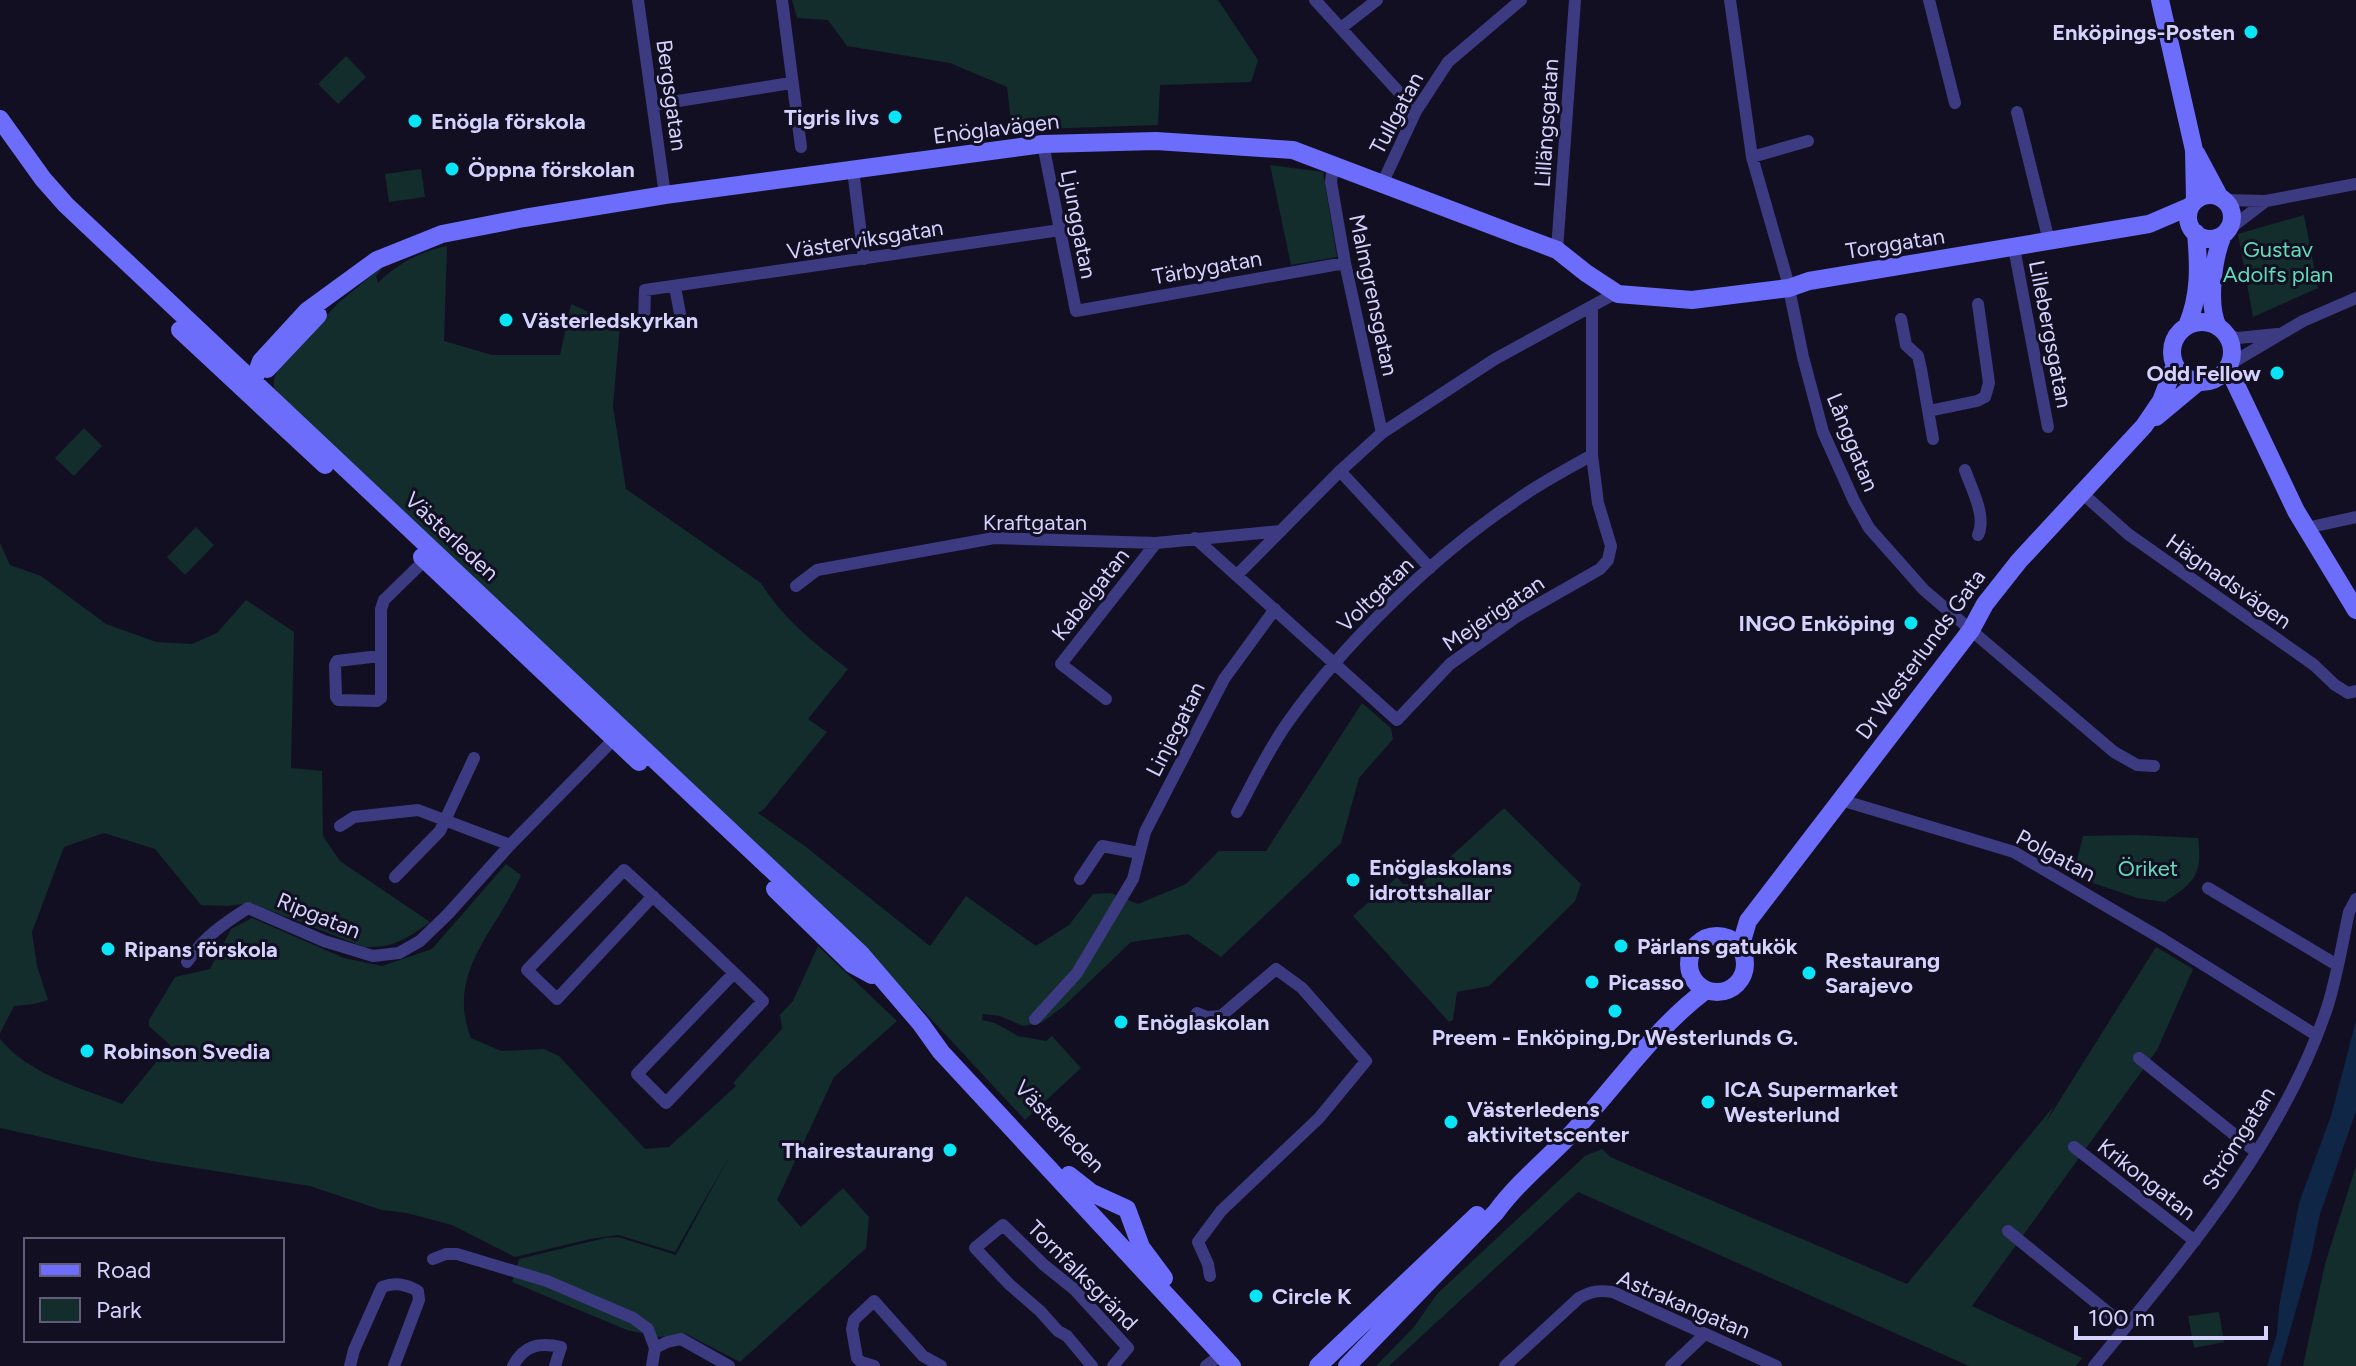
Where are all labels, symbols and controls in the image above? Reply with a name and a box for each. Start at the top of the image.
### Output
place label: Enköpings-Posten [2052,19,2235,46]
marker: Enköpings-Posten [2242,23,2260,41]
street label: Bergsgatan [650,38,693,152]
street label: Lillängsgatan [1529,58,1564,188]
street label: Tullgatan [1364,68,1429,159]
place label: Tigris livs [784,104,879,131]
street label: Enöglavägen [932,107,1061,150]
place label: Enögla förskola [431,108,586,135]
marker: Tigris livs [886,108,904,126]
marker: Enögla förskola [406,112,424,130]
place label: Öppna förskolan [468,156,635,183]
marker: Öppna förskolan [443,160,461,178]
street label: Ljunggatan [1055,167,1102,281]
street label: Malmgrensgatan [1343,212,1404,378]
street label: Västerviksgatan [785,214,945,265]
street label: Torggatan [1844,222,1946,265]
park label: Gustav Adolfs plan [2223,236,2333,288]
street label: Tärbygatan [1150,245,1264,290]
street label: Lillebergsgatan [2023,258,2078,410]
place label: Västerledskyrkan [522,307,698,334]
marker: Västerledskyrkan [497,311,515,329]
place label: Odd Fellow [2147,360,2262,387]
marker: Odd Fellow [2268,364,2286,382]
street label: Långgatan [1821,389,1884,495]
street label: Västerleden [399,486,504,587]
street label: Kraftgatan [983,509,1087,536]
street label: Hägnadsvägen [2161,528,2297,635]
street label: Kabelgatan [1046,543,1135,646]
street label: Voltgatan [1331,551,1419,637]
street label: Dr Westerlunds Gata [1850,564,1991,745]
street label: Mejerigatan [1437,570,1549,657]
place label: INGO Enköping [1739,610,1895,637]
marker: INGO Enköping [1902,614,1920,632]
street label: Linjegatan [1140,677,1211,781]
street label: Polgatan [2011,823,2100,888]
place label: Enöglaskolans idrottshallar [1369,854,1512,906]
park label: Öriket [2118,855,2178,882]
marker: Enöglaskolans idrottshallar [1344,871,1362,889]
street label: Ripgatan [273,887,365,944]
place label: Pärlans gatukök [1637,933,1798,960]
place label: Ripans förskola [124,936,278,963]
marker: Pärlans gatukök [1612,937,1630,955]
marker: Ripans förskola [99,940,117,958]
place label: Restaurang Sarajevo [1825,947,1940,999]
marker: Restaurang Sarajevo [1800,964,1818,982]
place label: Picasso [1608,969,1684,996]
marker: Picasso [1583,973,1601,991]
marker: Preem - Enköping,Dr Westerlunds G. [1606,1002,1624,1020]
place label: Enöglaskolan [1137,1009,1270,1036]
marker: Enöglaskolan [1112,1013,1130,1031]
place label: Preem - Enköping,Dr Westerlunds G. [1432,1024,1798,1051]
place label: Robinson Svedia [103,1038,270,1065]
marker: Robinson Svedia [78,1042,96,1060]
street label: Västerleden [1009,1074,1110,1178]
place label: ICA Supermarket Westerlund [1724,1076,1899,1128]
street label: Strömgatan [2196,1082,2281,1195]
marker: ICA Supermarket Westerlund [1699,1093,1717,1111]
place label: Västerledens aktivitetscenter [1467,1096,1630,1148]
marker: Västerledens aktivitetscenter [1442,1113,1460,1131]
street label: Krikongatan [2092,1133,2201,1226]
place label: Thairestaurang [782,1137,934,1164]
marker: Thairestaurang [941,1141,959,1159]
street label: Tornfalksgränd [1022,1215,1143,1336]
legend [24,1238,284,1342]
text: Road [96,1255,151,1284]
street label: Astrakangatan [1613,1264,1754,1345]
place label: Circle K [1272,1283,1352,1310]
marker: Circle K [1247,1287,1265,1305]
scale bar [2076,1290,2266,1340]
text: Park [96,1295,142,1324]
text: 100 m [2088,1303,2155,1332]

